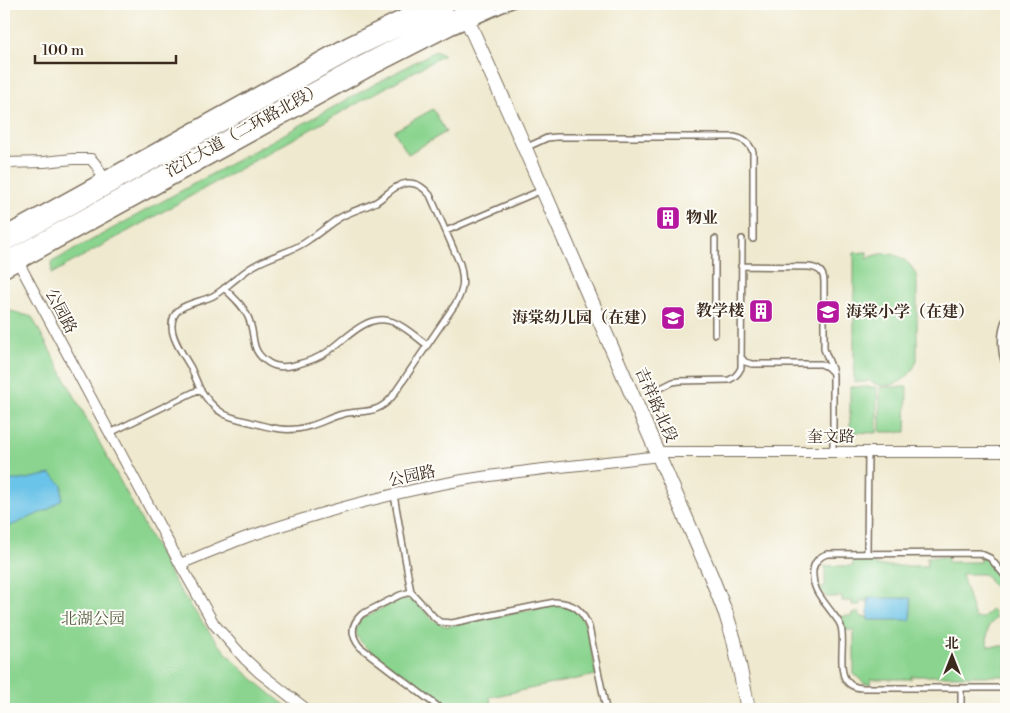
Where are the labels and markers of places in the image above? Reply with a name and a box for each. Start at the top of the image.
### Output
building icon: 物业 [655,205,681,231]
place label: 物业 [686,208,718,228]
building icon: 教学楼 [748,298,774,324]
school or university icon: 海棠小学（在建） [815,299,841,325]
place label: 教学楼 [696,301,744,321]
place label: 海棠小学（在建） [846,302,974,322]
school or university icon: 海棠幼儿园（在建） [660,305,686,331]
place label: 海棠幼儿园（在建） [512,308,656,328]

